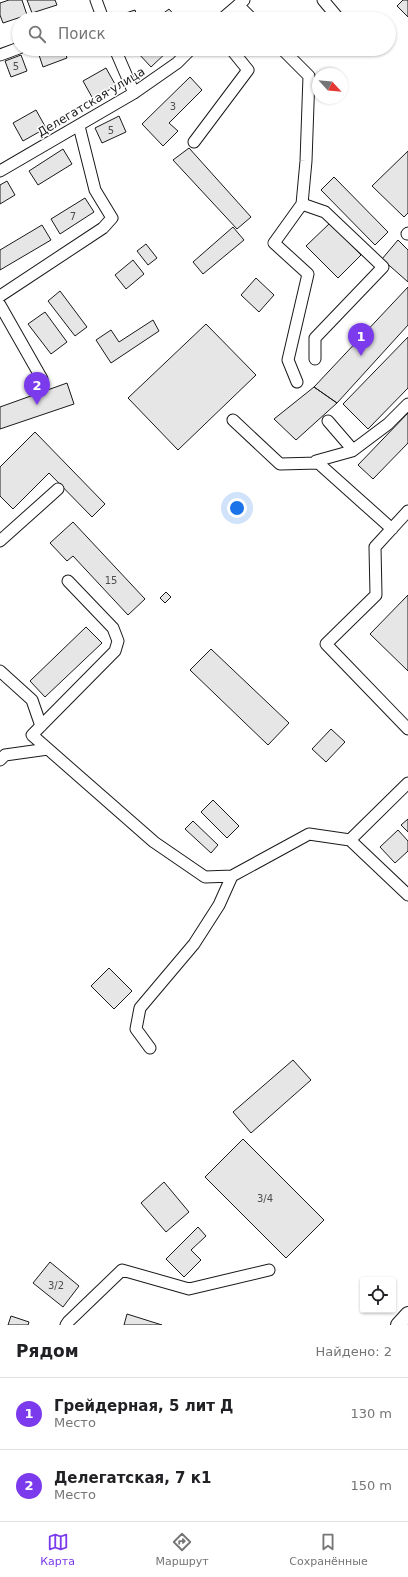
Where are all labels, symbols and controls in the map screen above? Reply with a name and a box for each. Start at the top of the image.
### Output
search box [12,12,396,56]
icon: search [26,23,48,45]
text: Поиск [58,25,106,43]
house number: 5 [13,61,19,72]
street label: Делегатская улица [35,64,147,140]
north arrow [312,68,348,104]
house number: 3 [170,101,176,112]
house number: 5 [108,125,114,136]
house number: 7 [70,211,76,222]
pin: 1 [348,323,374,356]
pin: 2 [24,372,50,405]
your location [227,498,247,518]
house number: 15 [105,575,117,586]
house number: 3/4 [257,1193,273,1204]
map controls [360,1277,396,1313]
button: locate [360,1277,396,1313]
house number: 3/2 [48,1280,64,1291]
text: Рядом [16,1341,79,1361]
text: Найдено: 2 [316,1344,392,1359]
text: Грейдерная, 5 лит Д [54,1397,233,1415]
text: 1 [24,1406,34,1421]
text: 130 m [350,1406,392,1421]
text: Место [54,1415,96,1430]
text: Делегатская, 7 к1 [54,1469,211,1487]
text: 2 [24,1478,34,1493]
text: 150 m [350,1478,392,1493]
text: Место [54,1487,96,1502]
tab: Карта [40,1531,75,1568]
tab: Маршрут [156,1531,209,1568]
tab: Сохранённые [289,1531,368,1568]

